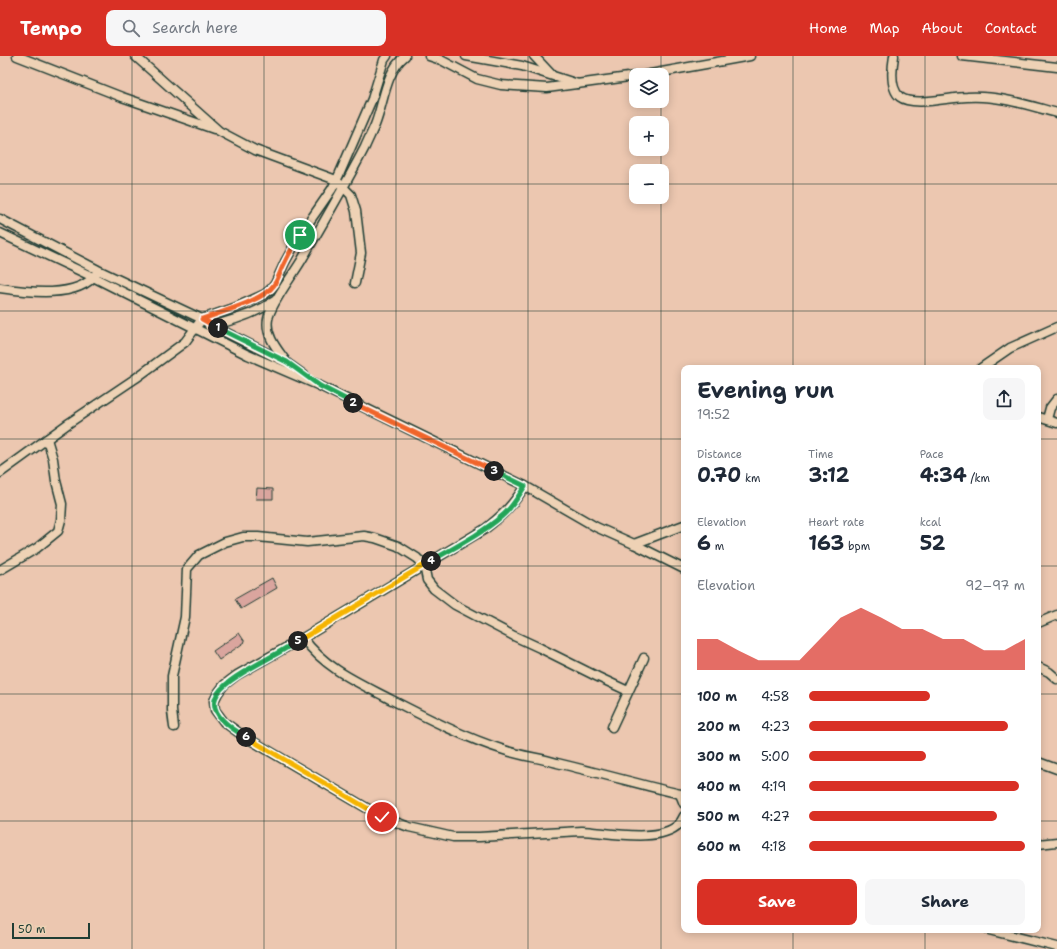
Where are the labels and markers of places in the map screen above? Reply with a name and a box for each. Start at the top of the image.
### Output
pin [283,218,317,252]
pin: 1 [208,318,228,338]
pin: 2 [343,393,363,413]
pin: 3 [484,461,504,481]
pin: 4 [421,551,441,571]
pin: 5 [288,631,308,651]
pin: 6 [236,727,256,747]
pin [365,800,399,834]

